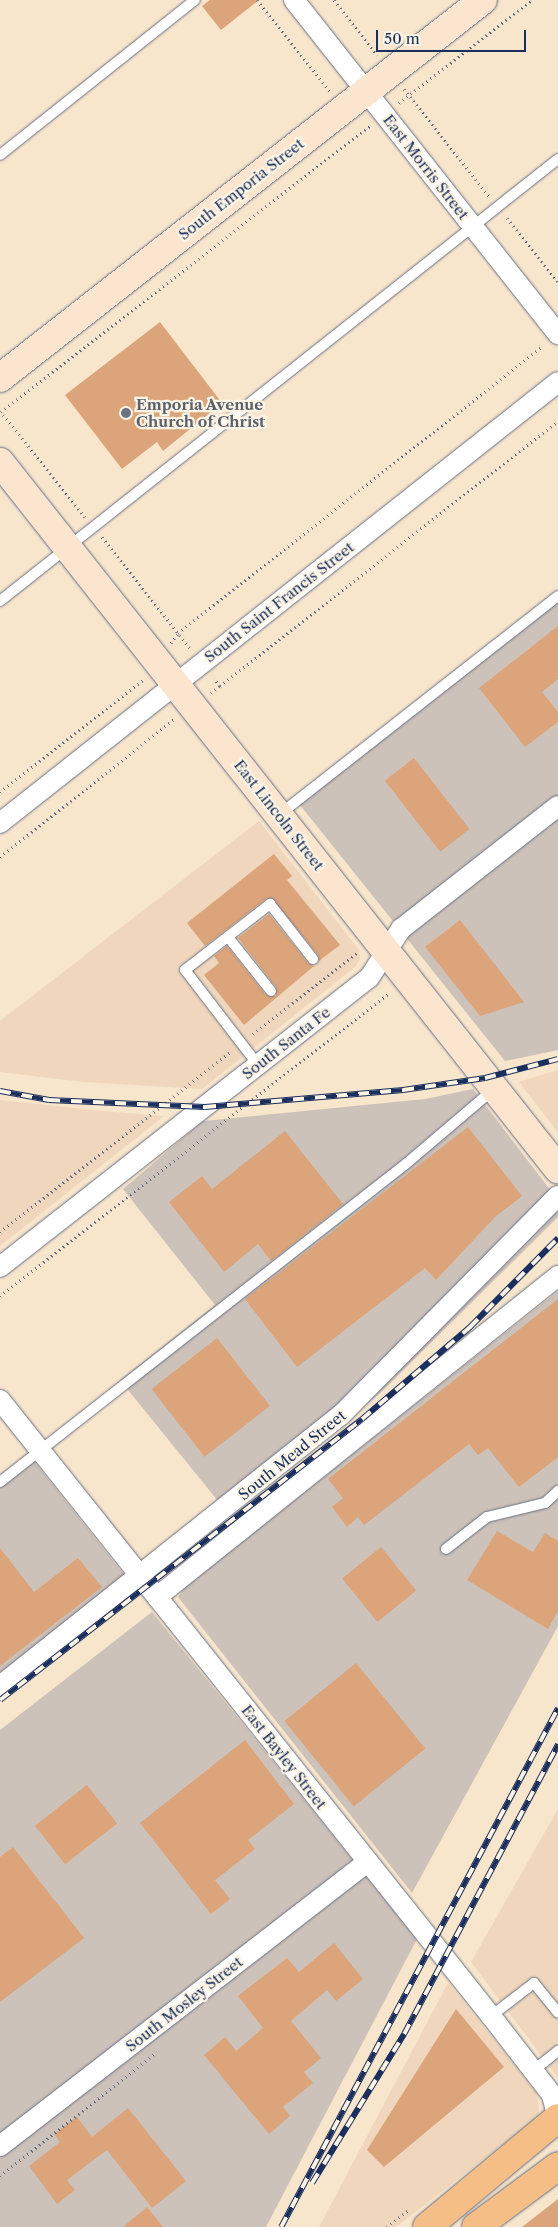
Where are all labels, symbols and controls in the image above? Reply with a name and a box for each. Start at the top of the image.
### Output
scale bar [378,20,528,52]
text: 50 m [384,29,420,48]
street label: East Morris Street [379,111,473,223]
street label: South Emporia Street [175,134,307,244]
place label: Emporia Avenue Church of Christ [136,395,265,430]
marker: Emporia Avenue Church of Christ [120,407,132,419]
street label: South Saint Francis Street [201,538,357,666]
street label: East Lincoln Street [230,756,328,874]
street label: South Santa Fe [238,1003,334,1083]
street label: South Mead Street [235,1406,349,1504]
street label: East Bayley Street [238,1701,330,1813]
street label: South Mosley Street [122,1953,246,2055]

